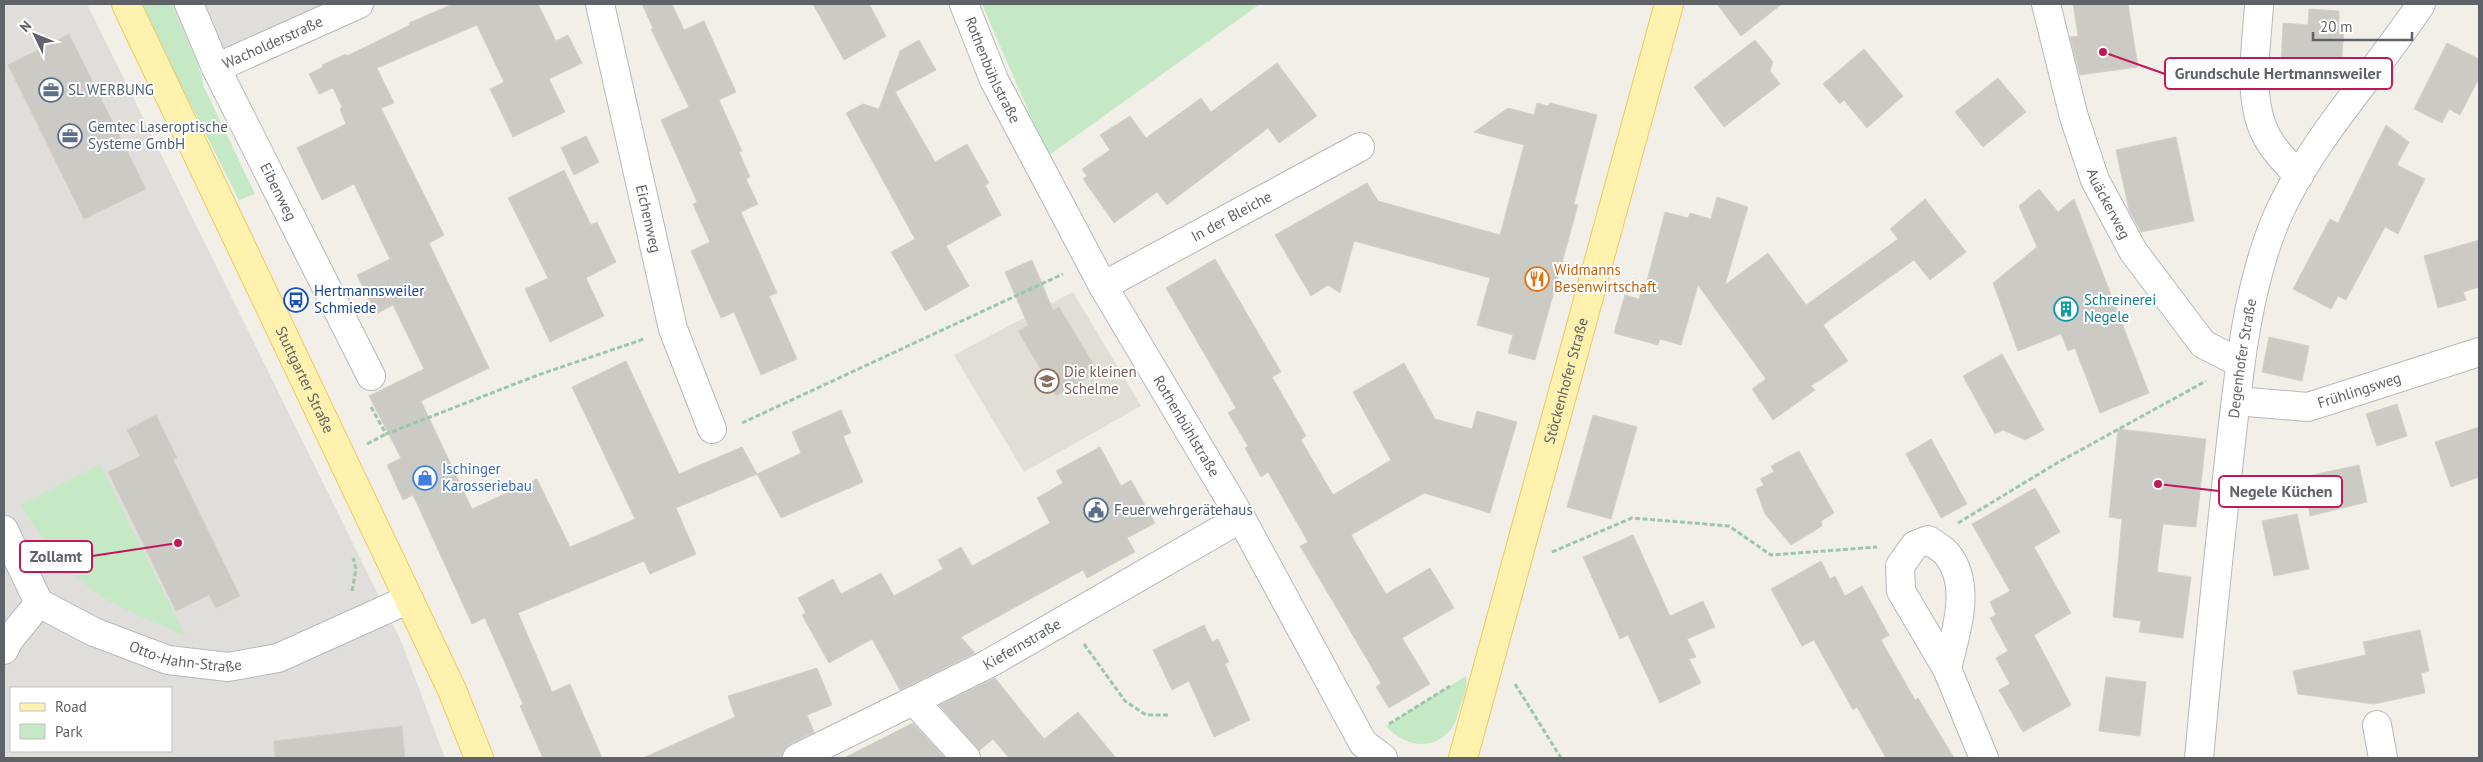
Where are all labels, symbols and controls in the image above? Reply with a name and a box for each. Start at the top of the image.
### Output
north arrow [10,10,60,60]
scale bar [2313,10,2412,42]
street label: Wacholderstraße [219,11,326,73]
street label: Rothenbühlstraße [961,14,1025,126]
text: N [16,17,35,36]
text: 20 m [2320,17,2353,36]
callout: Grundschule Hertmannsweiler [2165,58,2392,89]
text: Grundschule Hertmannsweiler [2175,63,2382,83]
office icon: SL WERBUNG [38,77,64,103]
place label: SL WERBUNG [68,80,154,99]
place label: Gemtec Laseroptische Systeme GmbH [88,117,228,153]
office icon: Gemtec Laseroptische Systeme GmbH [57,123,83,149]
street label: Eibenweg [256,159,301,224]
street label: Auäckerweg [2083,166,2135,242]
street label: Eichenweg [632,183,666,254]
street label: In der Bleiche [1188,187,1275,246]
place label: Widmanns Besenwirtschaft [1554,260,1657,296]
restaurant icon: Widmanns Besenwirtschaft [1524,266,1550,292]
place label: Hertmannsweiler Schmiede [314,281,424,317]
bus stop icon: Hertmannsweiler Schmiede [283,287,309,313]
place label: Schreinerei Negele [2084,290,2156,326]
building icon: Schreinerei Negele [2053,296,2079,322]
street label: Degenhofer Straße [2224,297,2261,419]
street label: Stöckenhofer Straße [1539,315,1592,446]
street label: Stuttgarter Straße [272,323,338,436]
place label: Die kleinen Schelme [1064,362,1137,398]
school or university icon: Die kleinen Schelme [1034,368,1060,394]
street label: Frühlingsweg [2315,368,2403,412]
street label: Rothenbühlstraße [1149,372,1224,480]
place label: Ischinger Karosseriebau [442,459,532,495]
shop icon: Ischinger Karosseriebau [412,465,438,491]
callout: Negele Küchen [2219,476,2342,507]
text: Negele Küchen [2229,481,2333,501]
public building icon: Feuerwehrgerätehaus [1083,497,1109,523]
place label: Feuerwehrgerätehaus [1114,500,1253,519]
callout: Zollamt [20,541,92,572]
text: Zollamt [30,546,83,566]
street label: Kiefernstraße [979,614,1064,674]
street label: Otto-Hahn-Straße [127,636,243,676]
legend [10,687,172,752]
text: Road [55,697,87,716]
text: Park [55,722,83,741]

